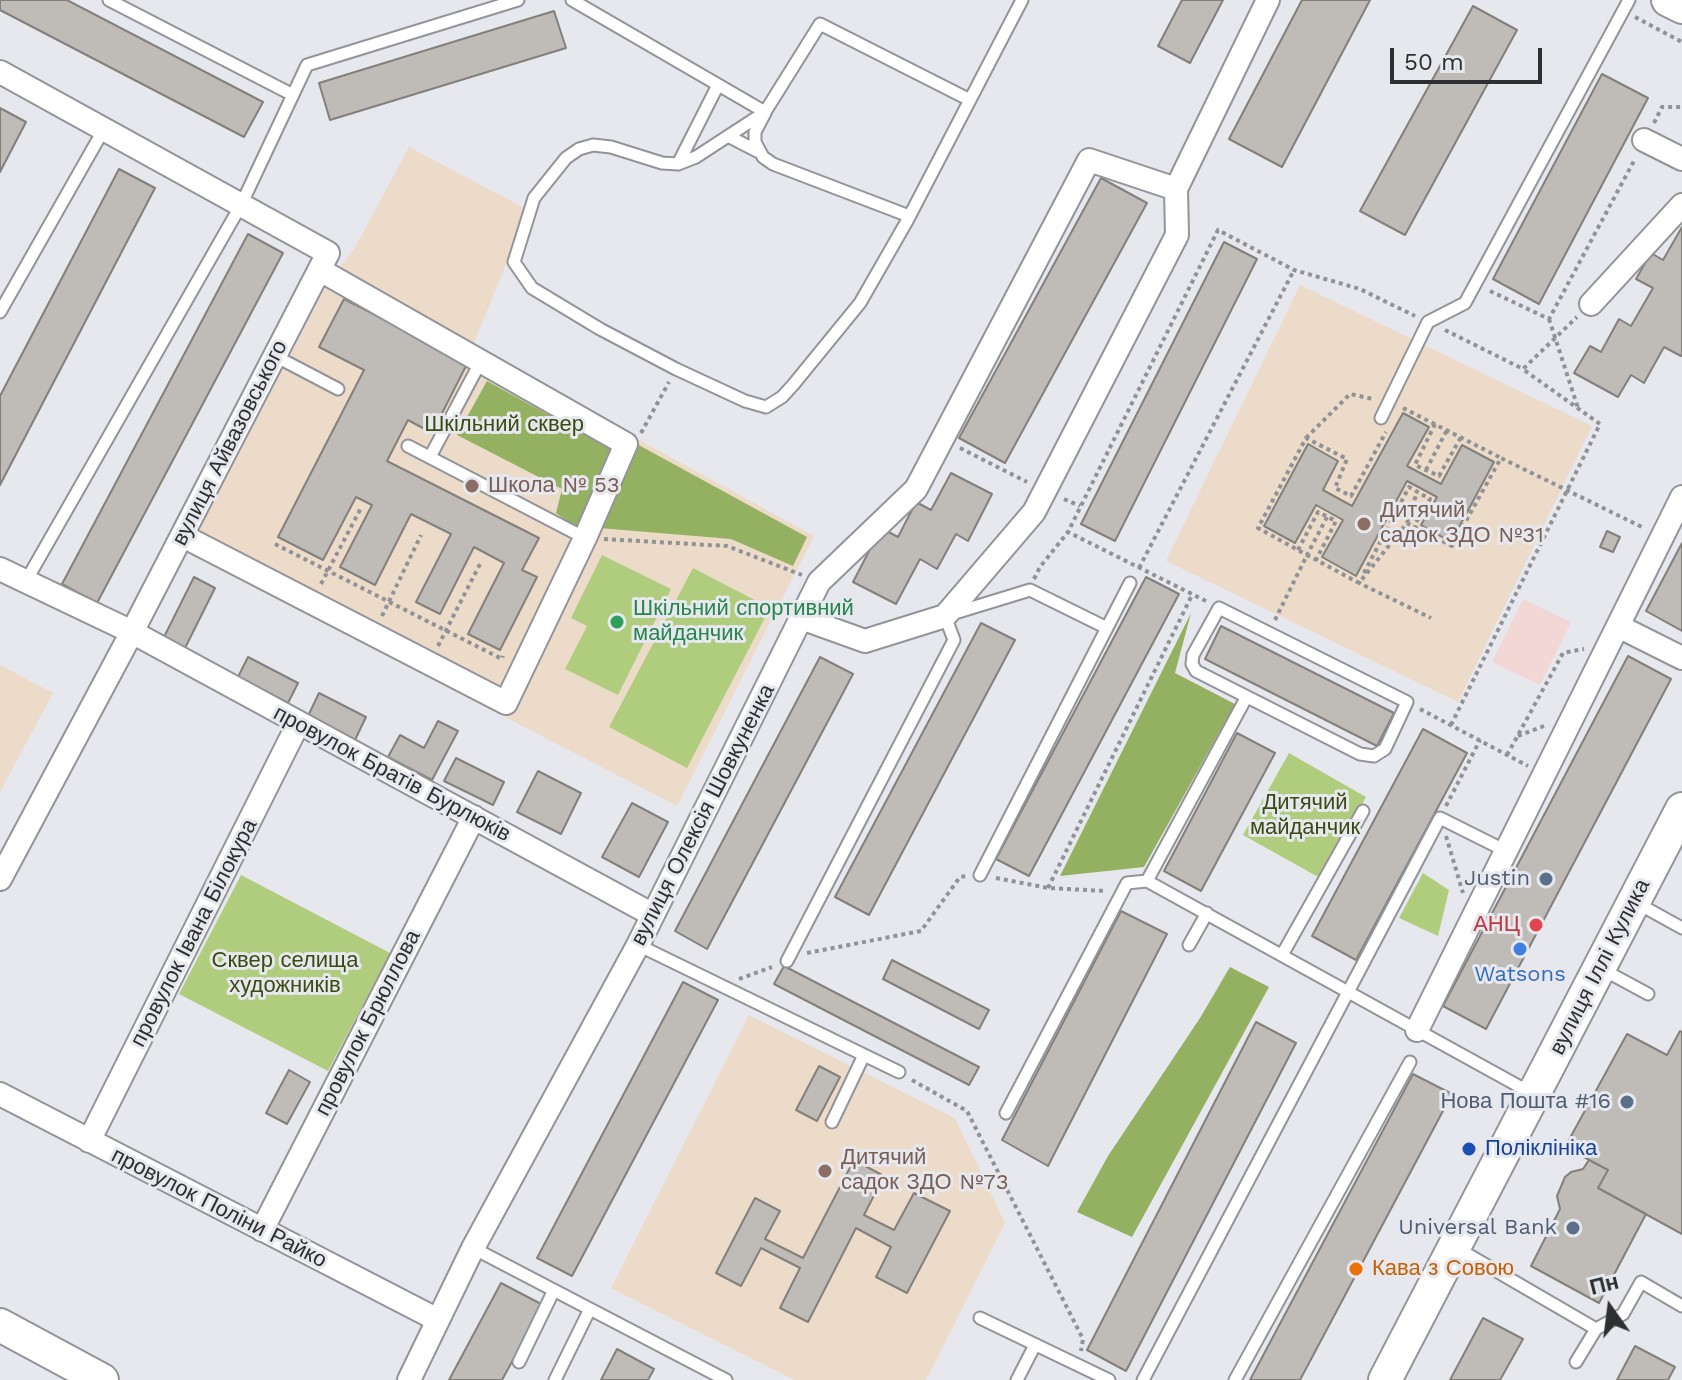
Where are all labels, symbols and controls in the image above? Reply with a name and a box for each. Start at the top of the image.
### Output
scale bar [1394,32,1546,82]
text: 50 m [1404,48,1464,76]
street label: вулиця Айвазовського [167,336,293,550]
park label: Шкільний сквер [424,412,584,438]
place label: Школа № 53 [488,473,620,499]
marker: Школа № 53 [463,477,481,495]
place label: Дитячий садок ЗДО №31 [1380,498,1544,550]
marker: Дитячий садок ЗДО №31 [1355,515,1373,533]
place label: Шкільний спортивний майданчик [633,596,854,648]
marker: Шкільний спортивний майданчик [608,613,626,631]
street label: вулиця Олексія Шовкуненка [625,680,781,950]
street label: провулок Братів Бурлюків [269,700,515,848]
park label: Дитячий майданчик [1250,790,1360,842]
street label: провулок Івана Білокура [125,815,263,1051]
place label: Justin [1464,866,1530,892]
marker: Justin [1537,870,1555,888]
street label: вулиця Іллі Кулика [1544,875,1656,1059]
place label: АНЦ [1473,912,1520,938]
marker: АНЦ [1527,916,1545,934]
street label: провулок Брюллова [310,926,426,1120]
marker: Watsons [1511,940,1529,958]
park label: Сквер селища художників [212,948,358,1000]
place label: Watsons [1474,962,1566,988]
place label: Нова Пошта #16 [1440,1089,1611,1115]
marker: Нова Пошта #16 [1618,1093,1636,1111]
place label: Поліклініка [1485,1136,1597,1162]
marker: Поліклініка [1460,1140,1478,1158]
street label: провулок Поліни Райко [107,1142,331,1274]
place label: Дитячий садок ЗДО №73 [841,1145,1008,1196]
marker: Дитячий садок ЗДО №73 [816,1162,834,1180]
place label: Universal Bank [1398,1215,1557,1241]
marker: Universal Bank [1564,1219,1582,1237]
place label: Кава з Совою [1372,1256,1514,1282]
marker: Кава з Совою [1347,1260,1365,1278]
north arrow [1570,1268,1650,1348]
text: Пн [1587,1269,1621,1300]

